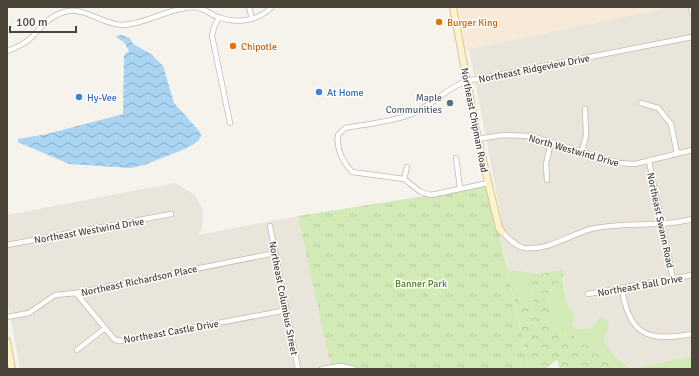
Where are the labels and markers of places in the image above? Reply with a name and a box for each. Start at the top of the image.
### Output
marker: Burger King [434,17,444,27]
place label: Burger King [447,17,498,29]
marker: Chipotle [228,41,238,51]
place label: Chipotle [241,41,277,53]
marker: At Home [314,87,324,97]
place label: At Home [327,87,364,99]
marker: Hy-Vee [74,92,84,102]
place label: Hy-Vee [87,92,117,104]
place label: Maple Communities [386,92,443,116]
marker: Maple Communities [445,98,455,108]

